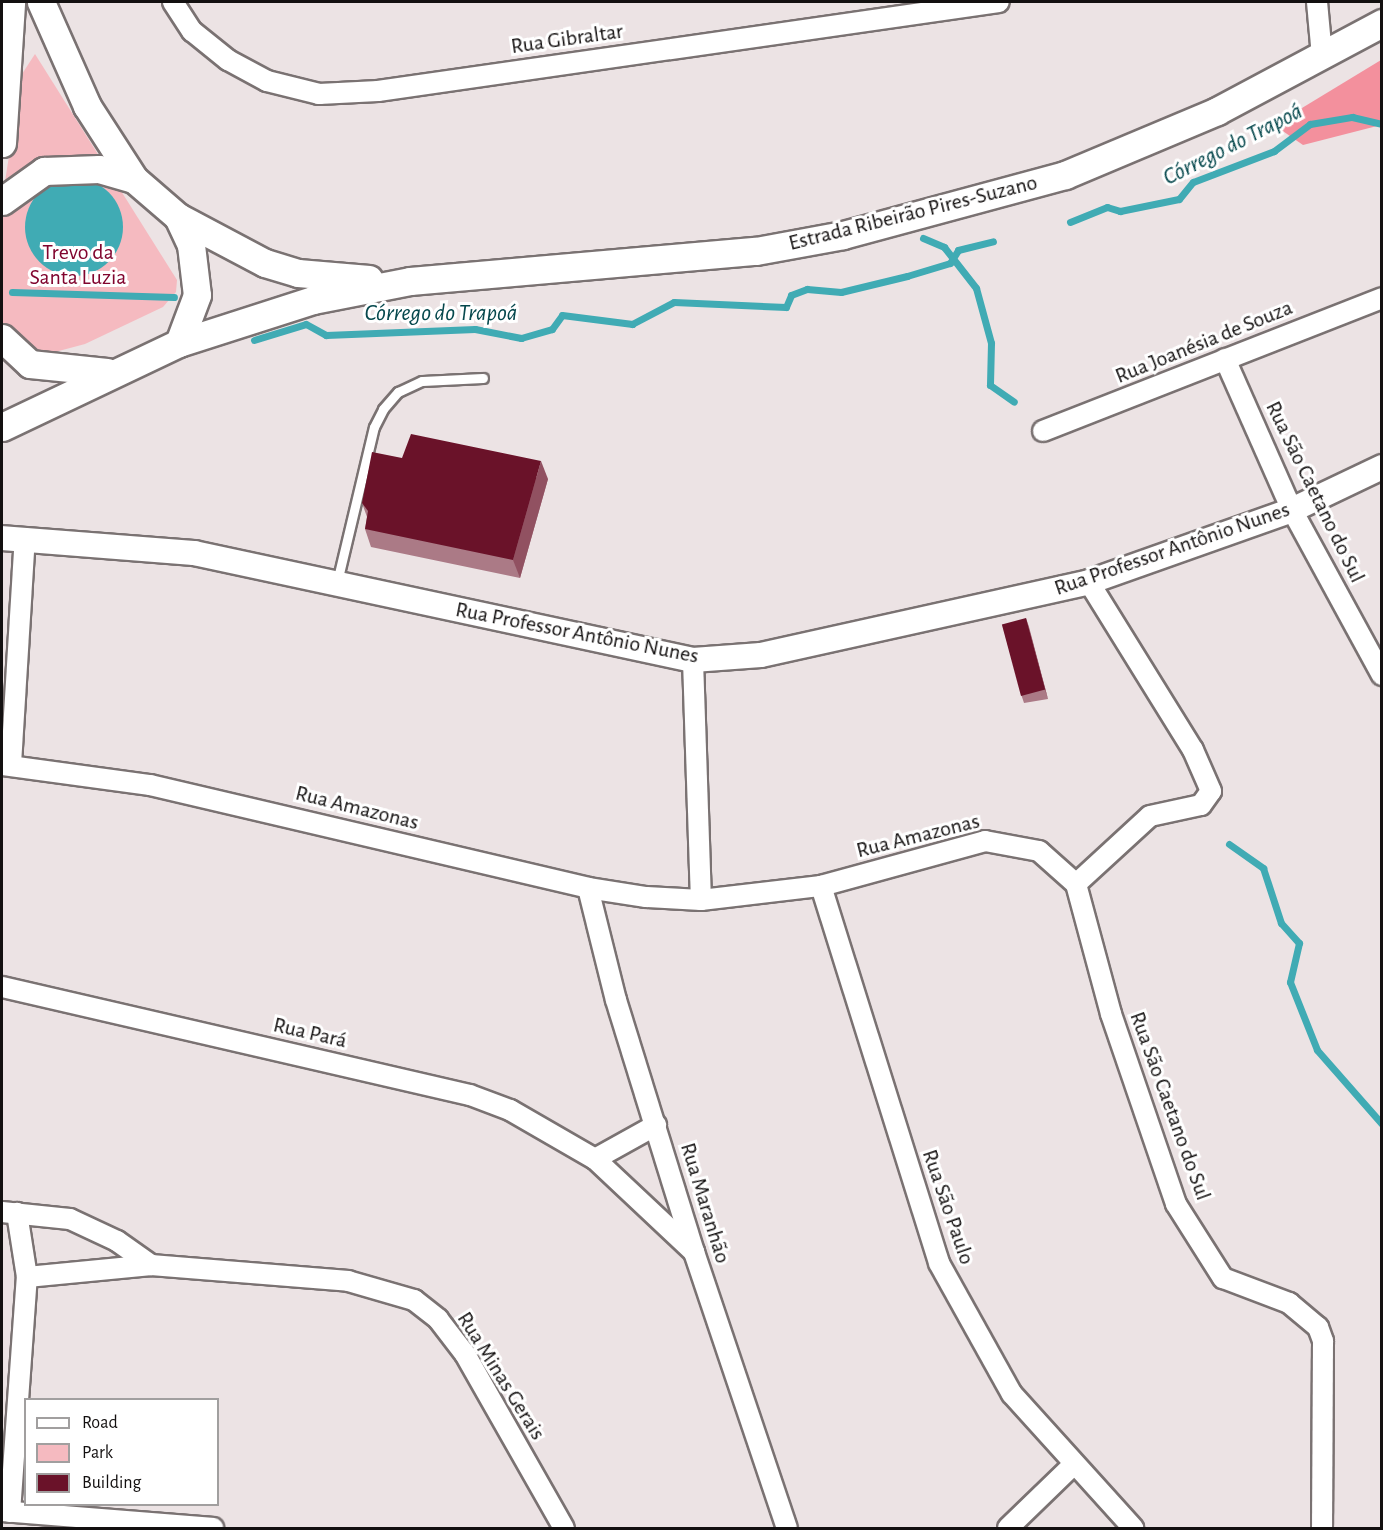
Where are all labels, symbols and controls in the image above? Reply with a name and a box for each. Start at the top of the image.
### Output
street label: Rua Gibraltar [509,18,625,60]
water label: Córrego do Trapoá [1158,97,1308,193]
street label: Estrada Ribeirão Pires-Suzano [786,169,1040,257]
park label: Trevo da Santa Luzia [30,239,126,290]
street label: Rua Joanésia de Souza [1111,294,1297,390]
water label: Córrego do Trapoá [365,300,517,328]
street label: Rua São Caetano do Sul [1260,397,1370,587]
street label: Rua Professor Antônio Nunes [1051,496,1293,602]
street label: Rua Professor Antônio Nunes [453,596,701,670]
street label: Rua Amazonas [293,780,421,836]
street label: Rua Amazonas [854,808,982,864]
street label: Rua São Caetano do Sul [1124,1008,1216,1204]
street label: Rua Pará [271,1012,349,1054]
street label: Rua Maranhão [674,1140,736,1266]
street label: Rua São Paulo [916,1146,980,1268]
street label: Rua Minas Gerais [451,1307,551,1445]
legend [24,1398,219,1506]
text: Road [82,1414,118,1432]
text: Park [82,1444,113,1462]
text: Building [82,1474,141,1492]

